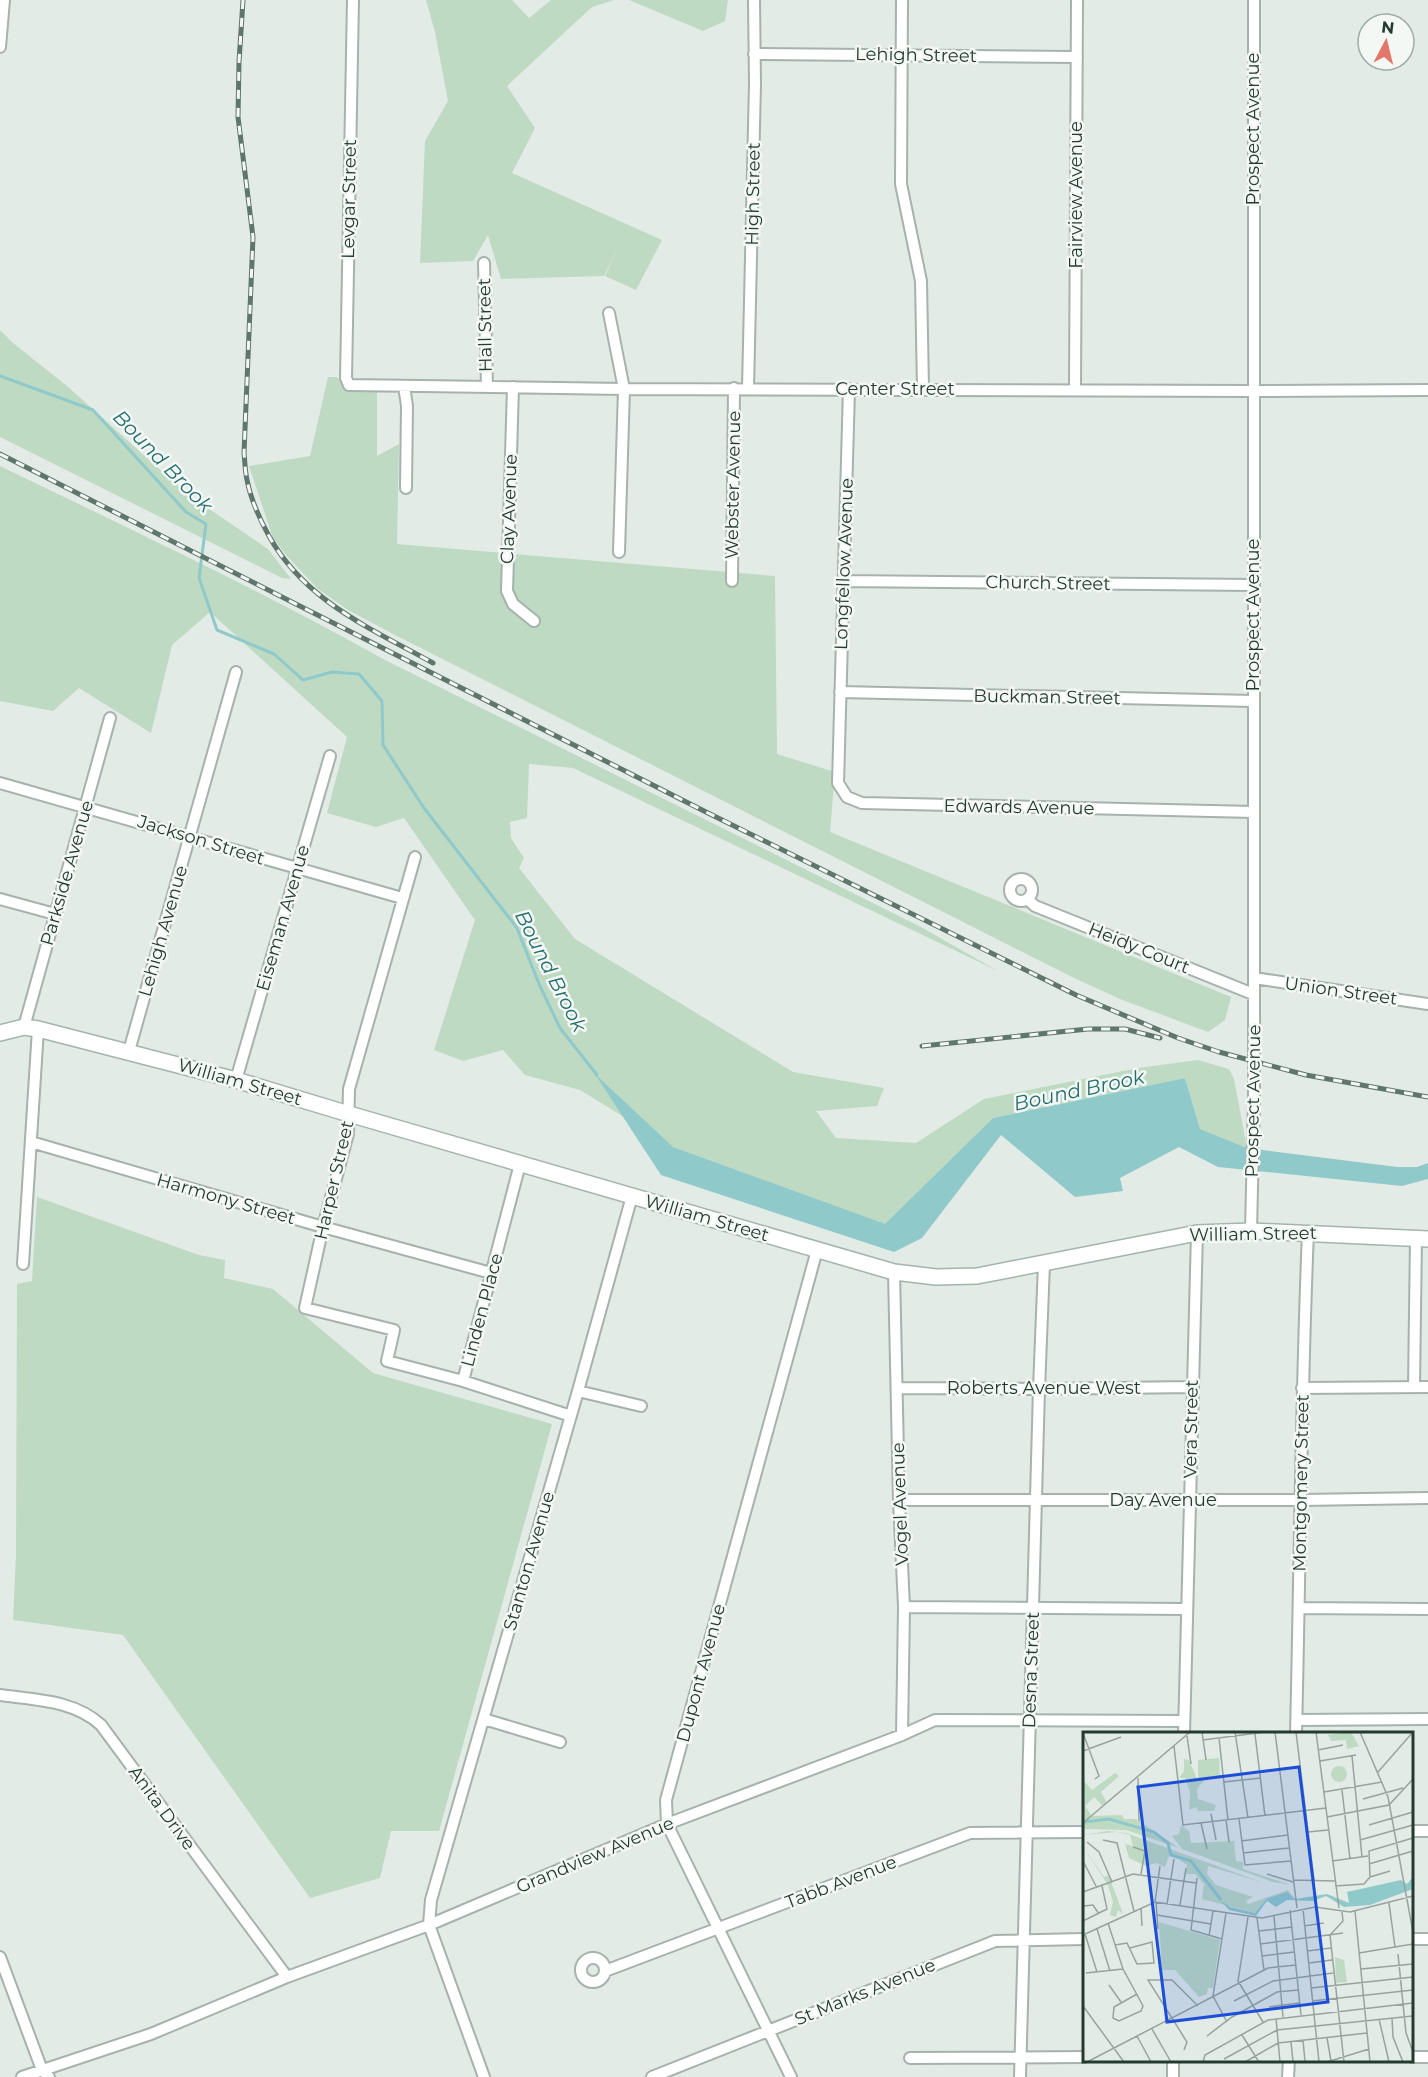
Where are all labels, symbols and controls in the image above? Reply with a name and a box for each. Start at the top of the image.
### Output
north arrow [1356,12,1416,72]
text: N [1380,17,1395,38]
street label: Lehigh Street [855,43,977,67]
street label: Prospect Avenue [1242,52,1264,205]
street label: Fairview Avenue [1065,121,1087,269]
street label: Levgar Street [337,139,361,259]
street label: High Street [741,142,765,246]
street label: Hall Street [473,278,497,372]
street label: Center Street [835,378,955,400]
water label: Bound Brook [108,405,219,518]
street label: Webster Avenue [721,410,745,559]
street label: Clay Avenue [496,453,522,564]
street label: Longfellow Avenue [830,477,858,650]
street label: Prospect Avenue [1242,538,1264,691]
street label: Church Street [985,571,1111,595]
street label: Buckman Street [973,685,1121,709]
street label: Edwards Avenue [943,795,1095,819]
street label: Parkside Avenue [36,798,98,948]
street label: Jackson Street [134,810,267,870]
street label: Eiseman Avenue [252,842,314,994]
street label: Lehigh Avenue [134,863,192,999]
water label: Bound Brook [510,906,592,1037]
street label: Heidy Court [1085,918,1193,978]
street label: Union Street [1283,972,1399,1010]
street label: Prospect Avenue [1241,1024,1265,1178]
street label: William Street [175,1054,305,1110]
water label: Bound Brook [1011,1064,1148,1116]
street label: Harper Street [310,1118,358,1242]
street label: Harmony Street [154,1169,298,1229]
street label: William Street [642,1190,772,1246]
street label: William Street [1189,1222,1317,1246]
street label: Linden Place [456,1251,508,1369]
street label: Roberts Avenue West [947,1377,1141,1399]
street label: Vera Street [1179,1379,1203,1479]
street label: Montgomery Street [1288,1394,1314,1572]
street label: Vogel Avenue [887,1442,913,1566]
street label: Stanton Avenue [499,1489,559,1633]
street label: Day Avenue [1109,1489,1217,1511]
street label: Dupont Avenue [672,1601,730,1745]
street label: Desna Street [1018,1611,1044,1729]
inset map [1083,1732,1413,2062]
street label: Anita Drive [124,1761,200,1855]
street label: Grandview Avenue [513,1812,677,1898]
street label: Tabb Avenue [782,1851,900,1913]
street label: St Marks Avenue [791,1954,939,2030]

